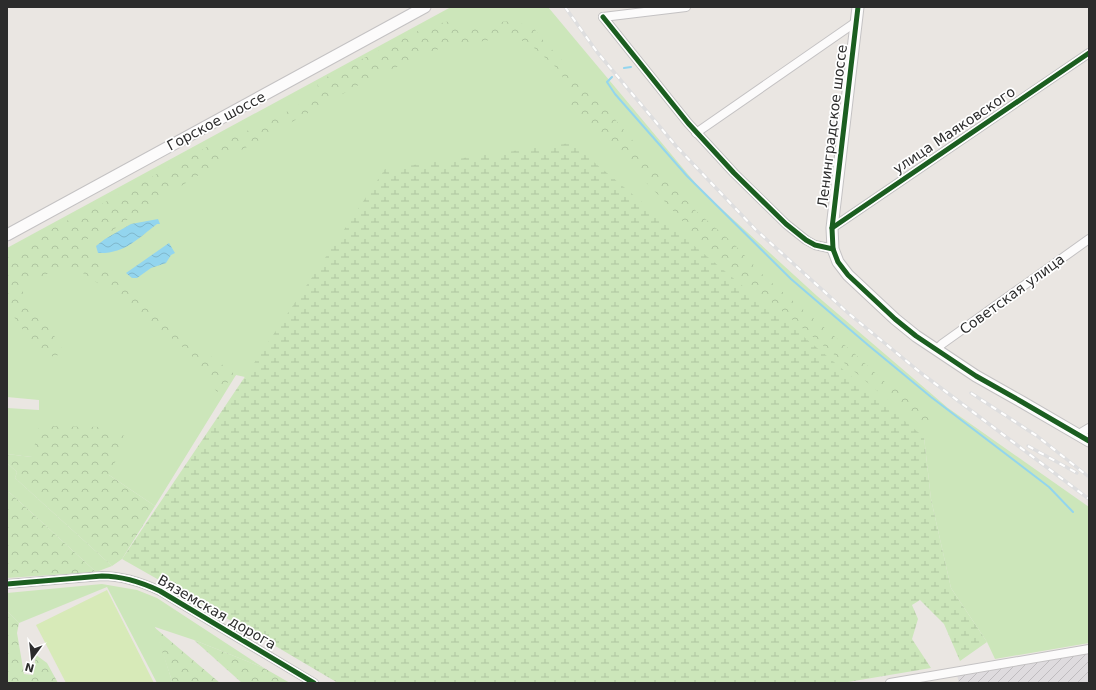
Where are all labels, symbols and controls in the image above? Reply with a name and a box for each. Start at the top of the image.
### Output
street label: Ленинградское шоссе [814,44,850,208]
street label: улица Маяковского [890,83,1018,177]
street label: Горское шоссе [164,88,268,154]
street label: Советская улица [957,251,1067,337]
street label: Вяземская дорога [155,572,279,652]
north arrow [12,638,52,678]
text: N [23,660,36,675]

